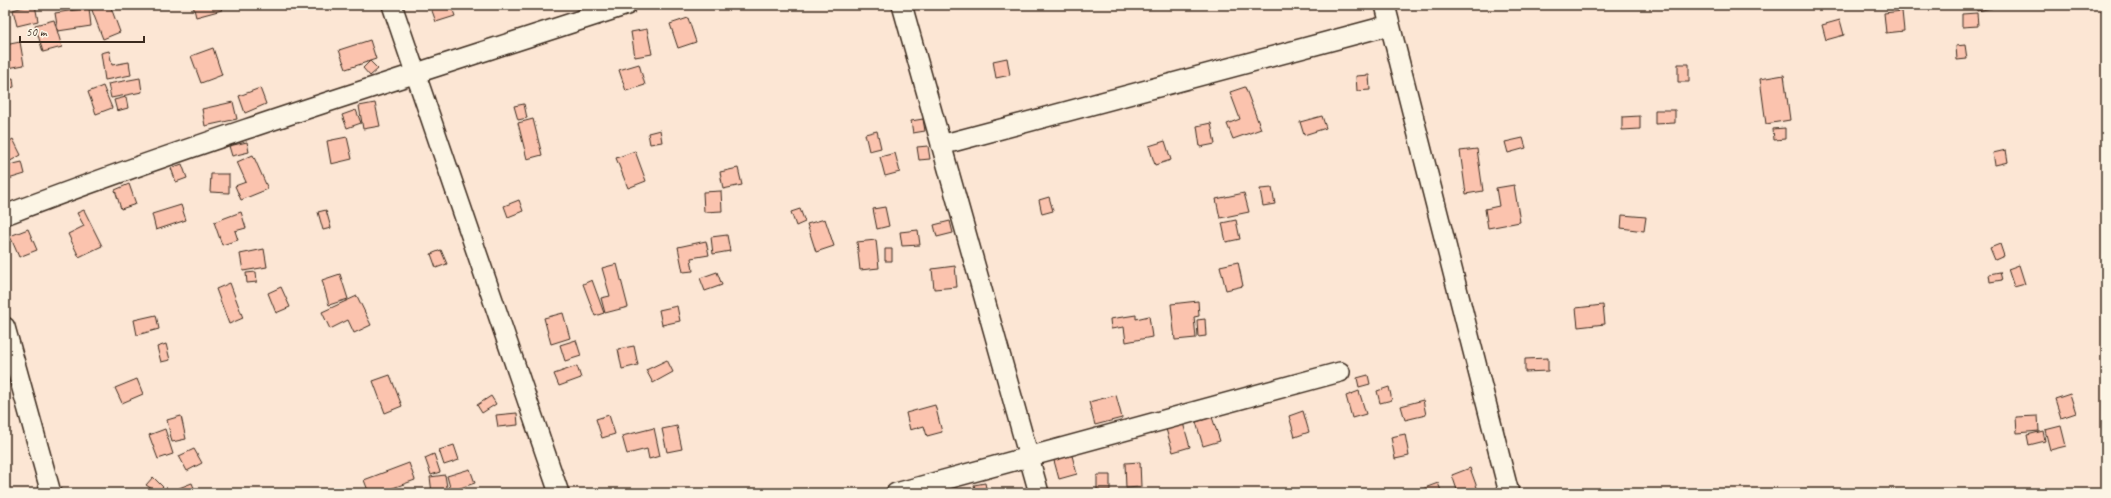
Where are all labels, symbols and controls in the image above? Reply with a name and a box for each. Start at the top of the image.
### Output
scale bar [20,18,144,44]
text: 50 m [26,24,48,40]

